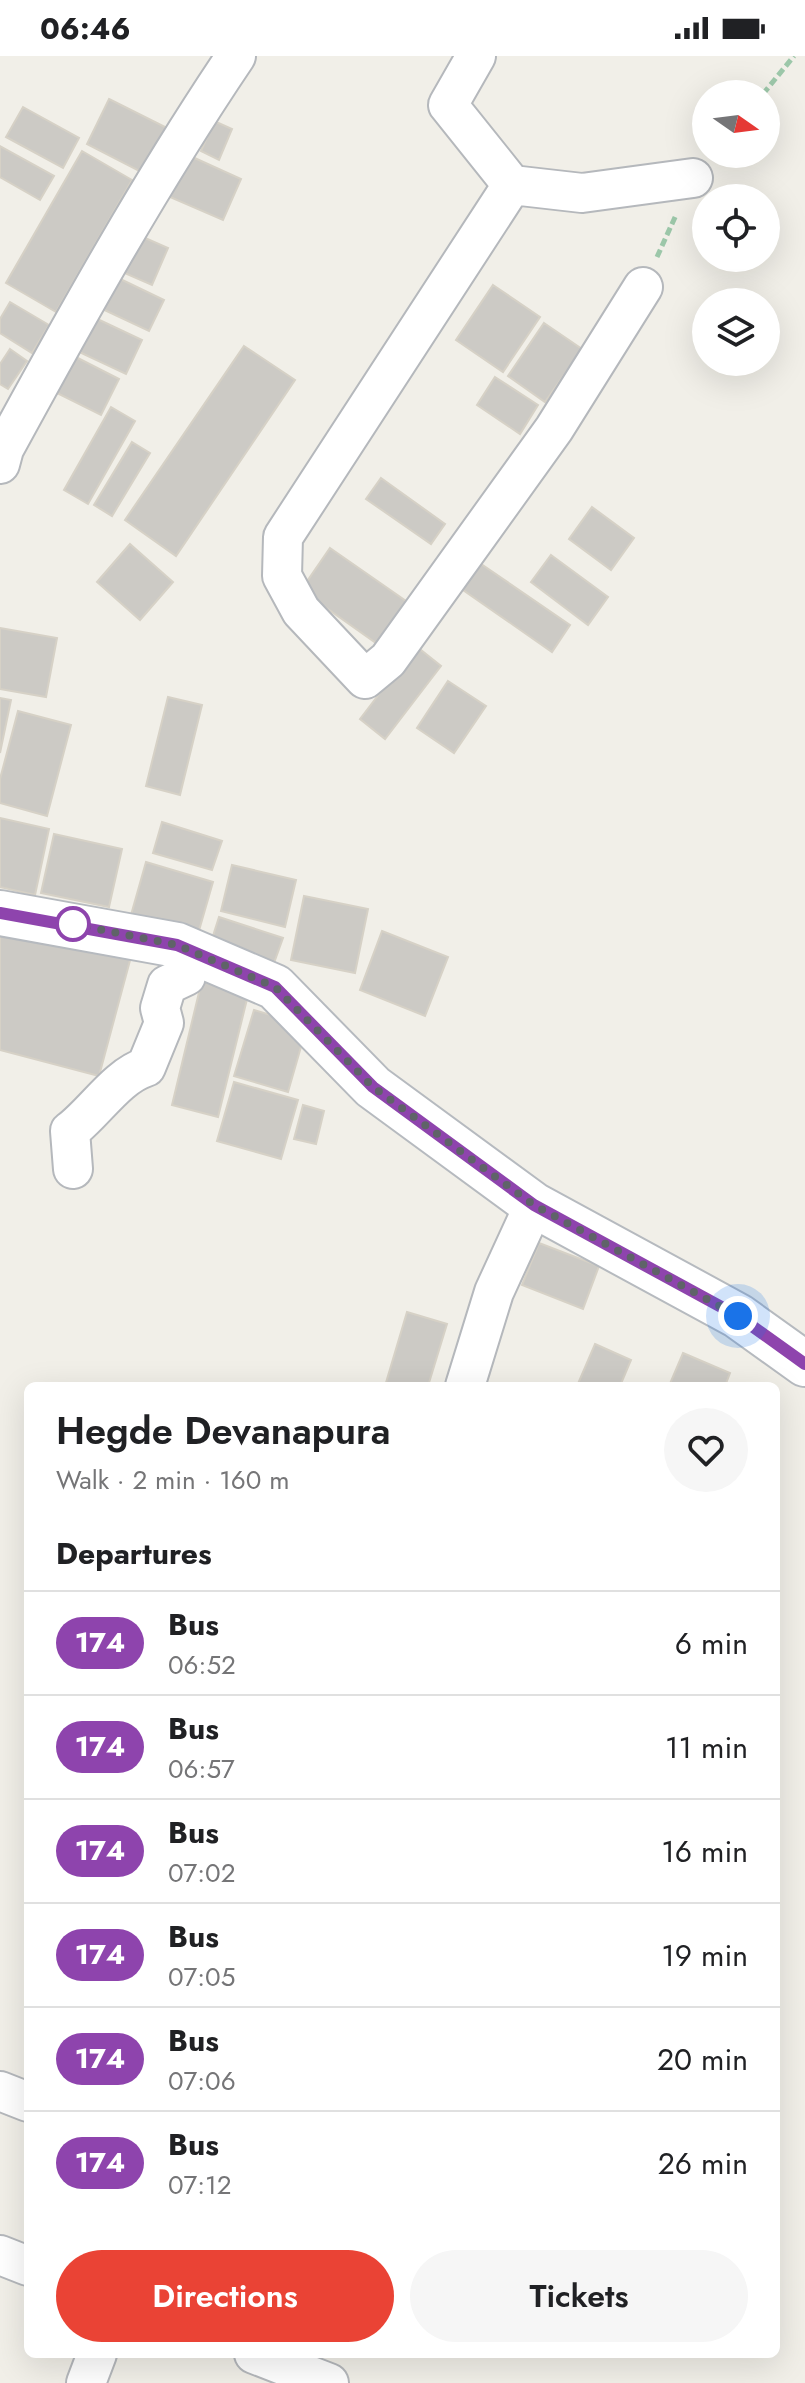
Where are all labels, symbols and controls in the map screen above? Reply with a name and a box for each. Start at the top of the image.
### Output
text: 06:46 [40,7,131,50]
north arrow [692,80,780,168]
map controls [692,80,780,376]
button: locate [692,184,780,272]
button: layers [692,288,780,376]
unlabelled marker [56,907,90,941]
your location [718,1296,758,1336]
text: Hegde Devanapura [56,1403,391,1458]
button: heart [664,1408,748,1492]
text: Walk · 2 min · 160 m [56,1461,290,1499]
text: Departures [56,1532,212,1575]
text: Bus [168,1603,219,1646]
text: 174 [75,1622,125,1663]
text: 6 min [675,1622,748,1665]
text: 06:52 [168,1646,236,1684]
text: Bus [168,1707,219,1750]
text: 174 [75,1726,125,1767]
text: 11 min [665,1726,748,1769]
text: 06:57 [168,1750,235,1788]
text: Bus [168,1811,219,1854]
text: 174 [75,1830,125,1871]
text: 16 min [661,1830,748,1873]
text: 07:02 [168,1854,235,1892]
text: Bus [168,1915,219,1958]
text: 174 [75,1934,125,1975]
text: 19 min [661,1934,748,1977]
text: 07:05 [168,1958,235,1996]
text: Bus [168,2019,219,2062]
text: 174 [75,2038,125,2079]
text: 20 min [657,2038,748,2081]
text: 07:06 [168,2062,236,2100]
text: Bus [168,2123,219,2166]
text: 174 [75,2142,125,2183]
text: 26 min [658,2142,748,2185]
text: 07:12 [168,2166,232,2204]
button: Directions [56,2250,394,2342]
button: Tickets [410,2250,748,2342]

